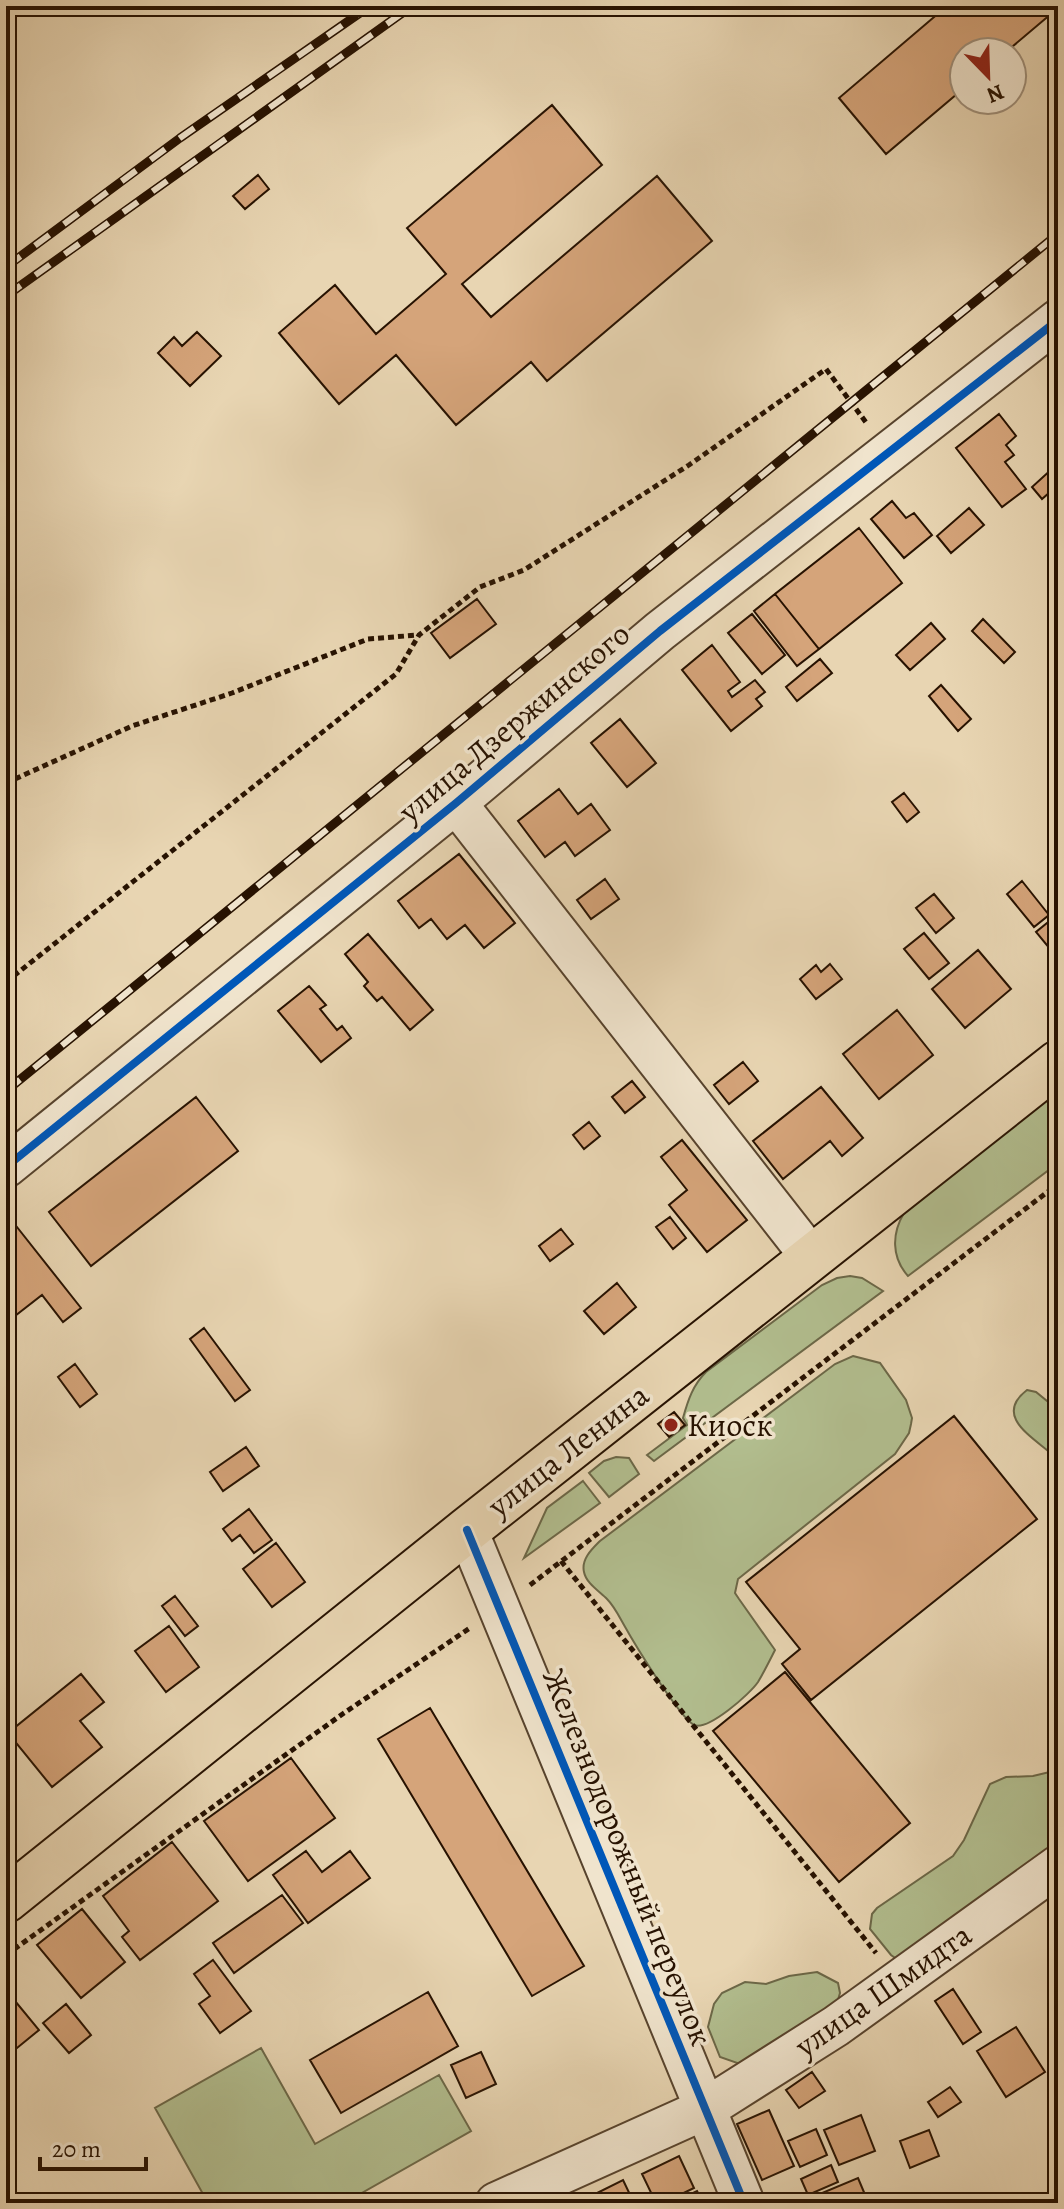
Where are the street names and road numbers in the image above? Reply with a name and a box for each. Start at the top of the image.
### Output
street label: улица Дзержинского [388,612,639,833]
street label: улица Ленина [477,1373,658,1528]
street label: Железнодорожный переулок [532,1662,724,2052]
street label: улица Шмидта [785,1913,980,2068]

